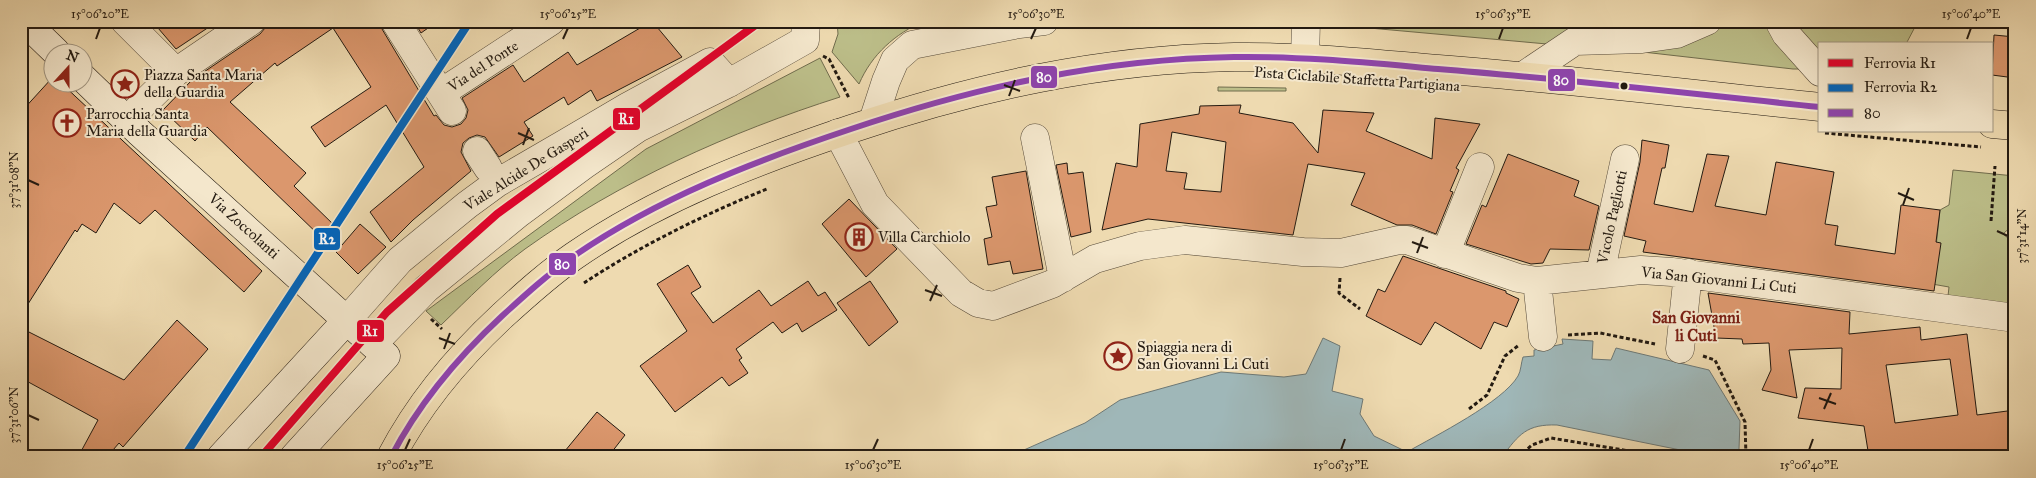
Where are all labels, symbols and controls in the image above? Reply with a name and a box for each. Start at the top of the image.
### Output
text: 15°06'20"E [71,7,129,21]
text: 15°06'25"E [540,7,597,21]
text: 15°06'30"E [1008,7,1065,21]
text: 15°06'35"E [1475,7,1531,21]
text: 15°06'40"E [1942,7,2001,21]
street label: Via del Ponte [443,36,522,96]
north arrow [42,42,92,92]
legend [1818,42,1994,132]
text: N [64,46,81,66]
text: Ferrovia R1 [1864,54,1936,72]
street label: Pista Ciclabile Staffetta Partigiana [1254,63,1461,95]
line badge: 80 [1030,65,1058,89]
place label: Piazza Santa Maria della Guardia [144,66,263,101]
line badge: 80 [1547,68,1576,92]
place icon: Piazza Santa Maria della Guardia [110,69,140,99]
text: 80 [1036,69,1052,86]
text: 80 [1553,72,1569,89]
text: Ferrovia R2 [1864,78,1938,96]
unlabelled marker [1619,81,1629,91]
text: 80 [1864,104,1881,122]
place label: Parrocchia Santa Maria della Guardia [86,105,208,140]
line badge: R1 [612,107,641,131]
church icon: Parrocchia Santa Maria della Guardia [52,108,82,138]
text: R1 [618,111,634,128]
street label: Viale Alcide De Gasperi [460,123,592,215]
text: 37°31'08"N [7,151,21,209]
street label: Vicolo Pagliotti [1593,168,1631,267]
street label: Via Zoccolanti [204,189,283,263]
text: 37°31'14"N [2015,208,2029,264]
building icon: Villa Carchiolo [844,222,874,252]
line badge: R2 [313,227,341,251]
place label: Villa Carchiolo [877,228,971,246]
text: R2 [319,231,336,248]
line badge: 80 [548,252,577,276]
text: 80 [554,256,570,273]
street label: Via San Giovanni Li Cuti [1639,263,1798,297]
district label: San Giovanni li Cuti [1652,308,1741,345]
line badge: R1 [356,319,385,343]
text: R1 [362,323,378,340]
place label: Spiaggia nera di San Giovanni Li Cuti [1137,338,1269,373]
place icon: Spiaggia nera di San Giovanni Li Cuti [1103,341,1133,371]
text: 37°31'06"N [7,387,21,443]
text: 15°06'25"E [377,458,434,472]
text: 15°06'30"E [845,458,902,472]
text: 15°06'35"E [1313,458,1369,472]
text: 15°06'40"E [1780,458,1839,472]

